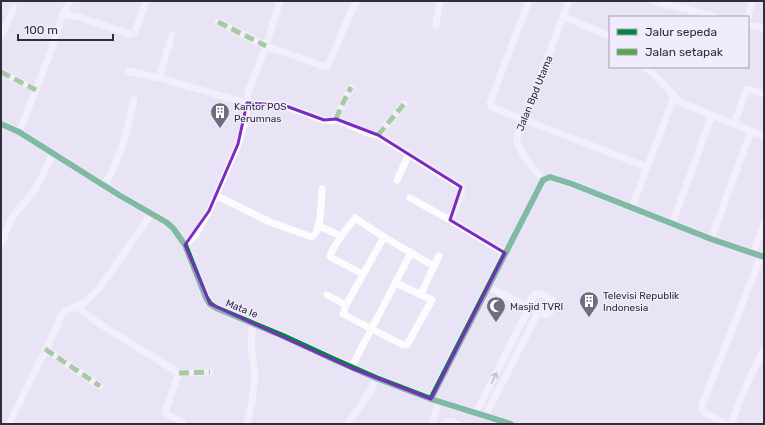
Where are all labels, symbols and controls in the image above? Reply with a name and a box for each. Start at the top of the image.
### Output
scale bar [18,16,113,42]
legend [609,16,749,68]
text: 100 m [24,23,58,37]
text: Jalur sepeda [645,25,717,39]
text: Jalan setapak [645,45,724,59]
street label: Jalan Bpd Utama [514,54,556,133]
building icon: Kantor POS Perumnas [209,101,231,129]
place label: Kantor POS Perumnas [234,101,287,125]
building icon: Televisi Republik Indonesia [578,290,600,318]
place label: Televisi Republik Indonesia [603,290,680,314]
mosque icon: Masjid TVRI [485,295,507,323]
street label: Mata Ie [224,297,260,321]
place label: Masjid TVRI [510,301,563,313]
one-way arrow [491,373,498,385]

